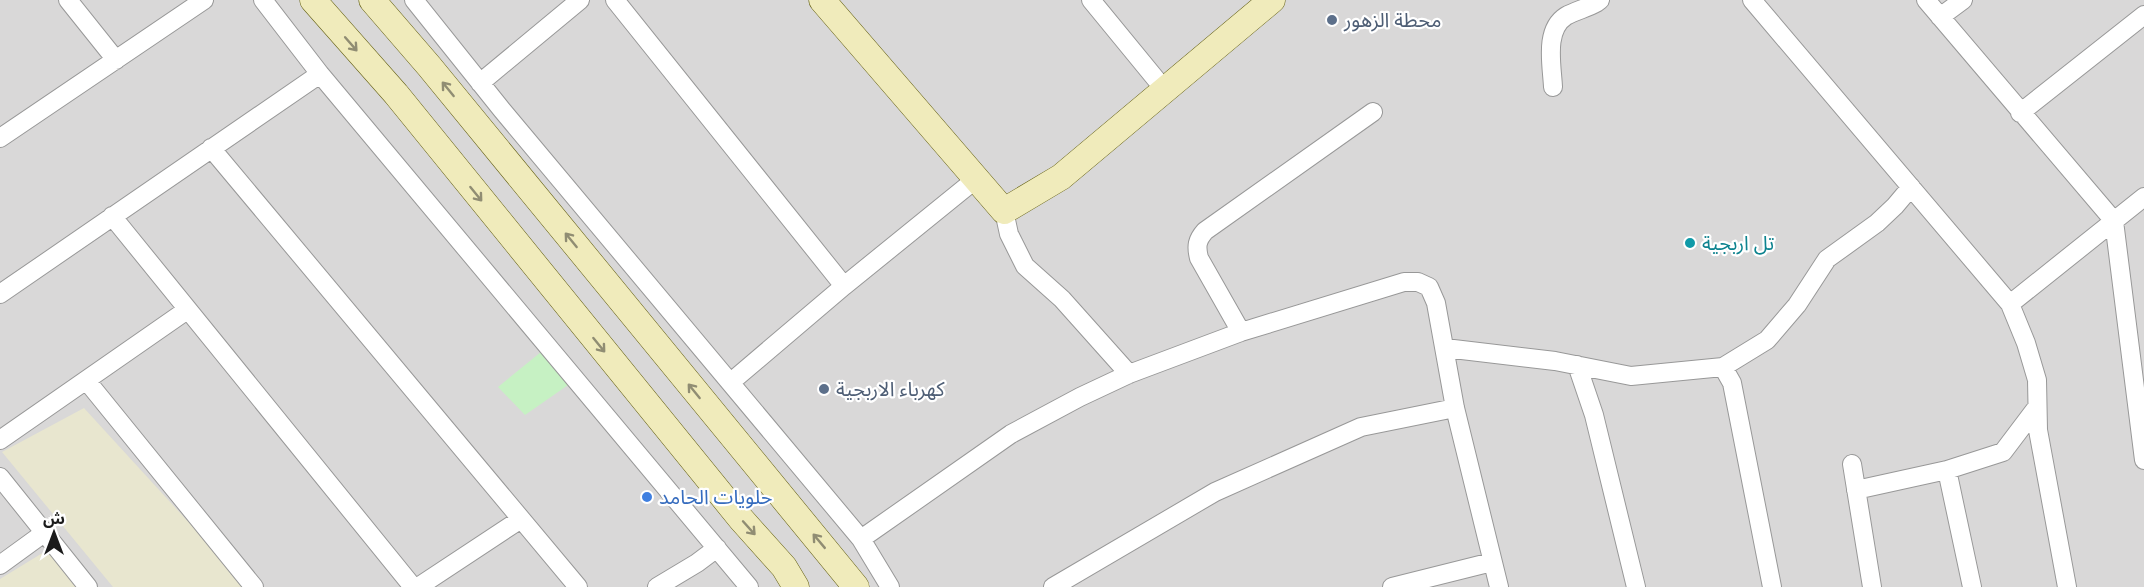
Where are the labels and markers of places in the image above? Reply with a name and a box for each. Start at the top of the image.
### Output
place label: محطة الزهور [1343,8,1441,32]
marker: محطة الزهور [1325,13,1339,27]
place label: تل اربجية [1702,231,1774,255]
marker: تل اربجية [1683,236,1697,250]
place label: كهرباء الاربجية [836,377,945,401]
marker: كهرباء الاربجية [817,382,831,396]
place label: حلويات الحامد [659,485,773,509]
marker: حلويات الحامد [640,490,654,504]

